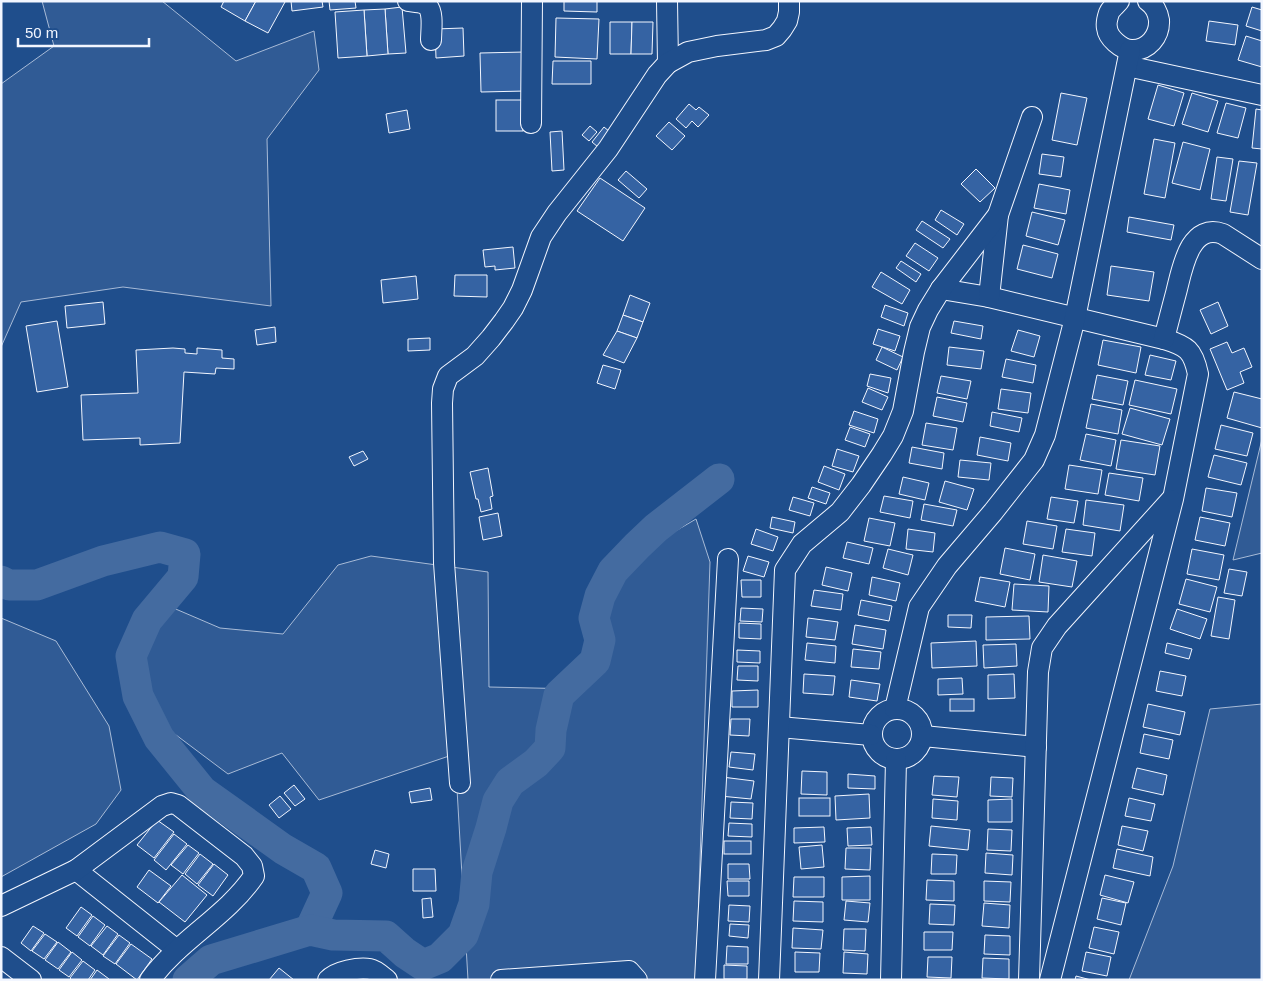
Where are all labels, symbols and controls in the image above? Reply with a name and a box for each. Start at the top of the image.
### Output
scale bar [18,15,149,47]
text: 50 m [25,24,58,41]

